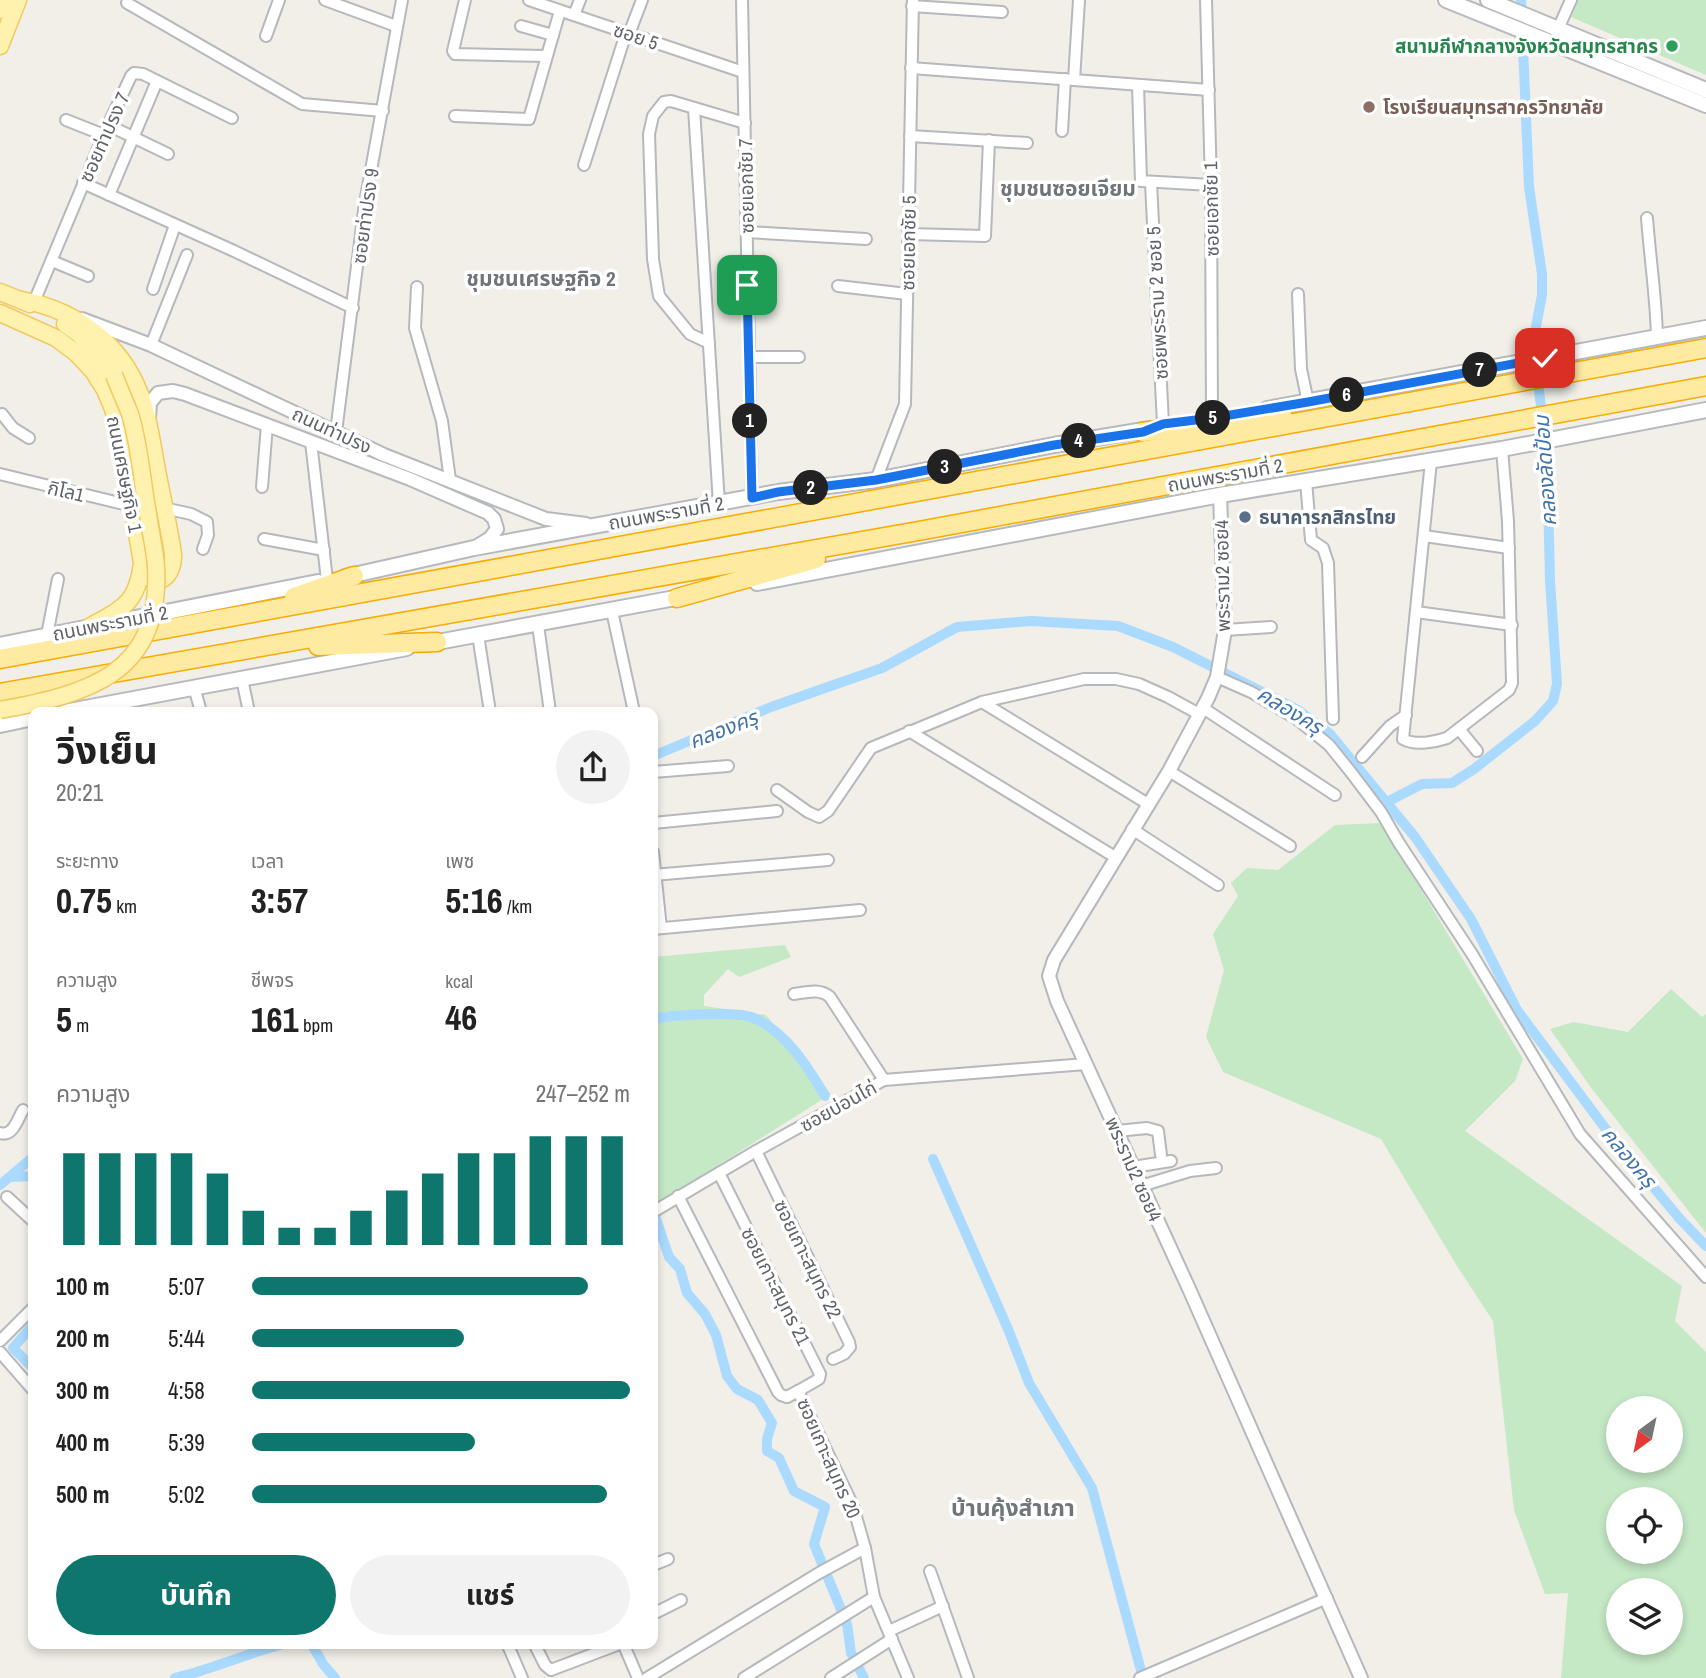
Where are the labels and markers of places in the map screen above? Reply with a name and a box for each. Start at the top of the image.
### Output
place label: สนามกีฬากลางจังหวัดสมุทรสาคร [1395,33,1658,59]
marker: สนามกีฬากลางจังหวัดสมุทรสาคร [1664,38,1680,54]
place label: โรงเรียนสมุทรสาครวิทยาลัย [1383,94,1603,120]
marker: โรงเรียนสมุทรสาครวิทยาลัย [1361,99,1377,115]
pin [717,255,777,315]
pin [1515,328,1575,388]
pin: 7 [1462,352,1498,388]
pin: 6 [1330,378,1364,412]
pin: 5 [1196,400,1230,436]
pin: 1 [732,404,768,438]
pin: 4 [1062,424,1096,458]
pin: 3 [928,449,962,484]
pin: 2 [794,470,828,505]
place label: ธนาคารกสิกรไทย [1259,504,1396,530]
marker: ธนาคารกสิกรไทย [1237,509,1253,525]

